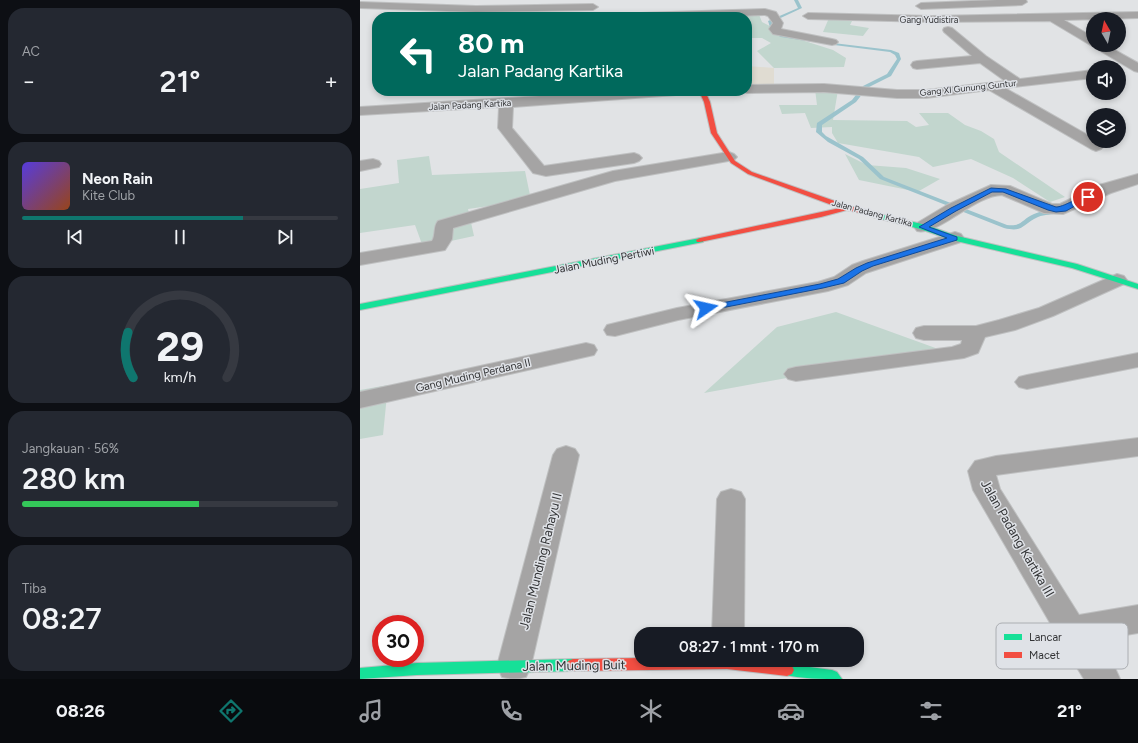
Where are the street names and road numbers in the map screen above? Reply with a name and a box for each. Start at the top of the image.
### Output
street label: Gang Yudistira [900,14,959,25]
street label: Gang XI Gunung Guntur [919,77,1017,98]
street label: Jalan Padang Kartika [428,97,512,112]
street label: Jalan Padang Kartika [831,197,914,229]
street label: Jalan Muding Pertiwi [553,244,655,277]
street label: Gang Muding Perdana II [414,356,532,395]
street label: Jalan Padang Kartika III [978,477,1057,600]
street label: Jalan Munding Rahayu II [516,491,565,631]
street label: Jalan Muding Buit [522,657,626,674]

